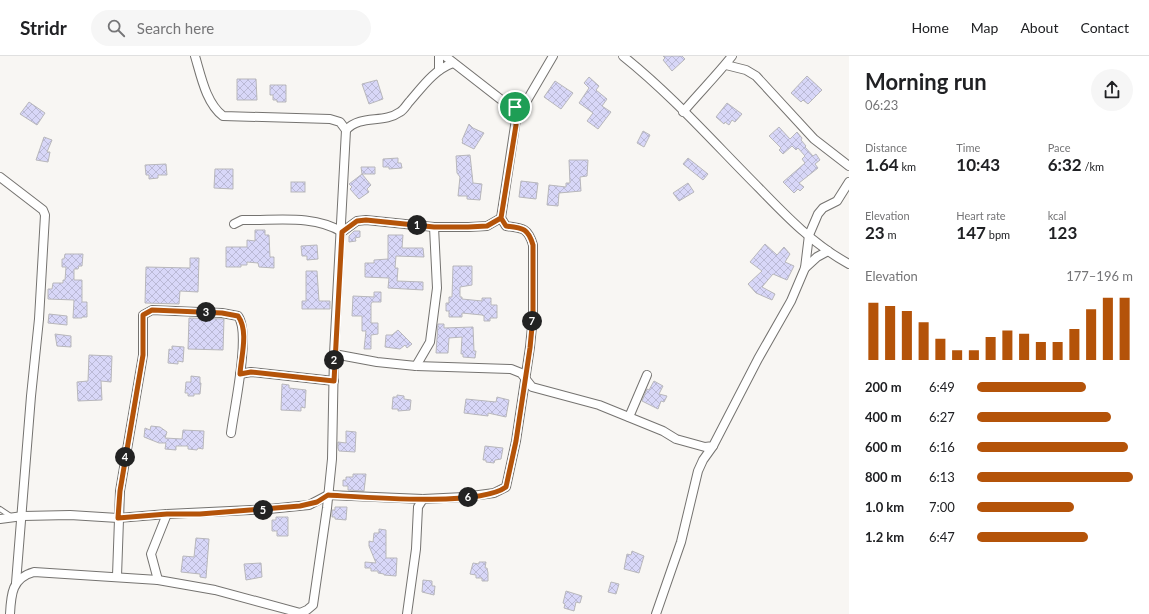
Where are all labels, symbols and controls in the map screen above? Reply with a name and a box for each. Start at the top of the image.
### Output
search box [91,10,371,46]
text: Stridr [20,16,67,39]
icon: search [105,17,127,39]
text: Search here [137,19,214,37]
text: Home [911,19,949,36]
text: Map [971,19,998,36]
text: About [1020,19,1058,36]
text: Contact [1080,19,1129,36]
text: Morning run [865,68,987,95]
button: share [1091,69,1133,111]
pin [498,90,532,124]
icon: arrive [504,96,526,118]
text: 06:23 [865,97,898,113]
text: Distance [865,141,907,154]
text: Time [956,141,980,154]
text: Pace [1048,141,1071,154]
text: 1.64 [865,154,899,175]
text: 10:43 [956,154,1000,175]
text: 6:32 [1048,154,1082,175]
text: km [899,160,916,173]
text: /km [1082,160,1104,173]
text: Elevation [865,209,910,222]
text: Heart rate [956,209,1006,222]
text: kcal [1048,209,1066,222]
pin: 1 [407,215,427,235]
text: 1 [414,218,420,231]
text: 23 [865,222,885,243]
text: 147 [956,222,986,243]
text: 123 [1048,222,1077,243]
text: m [885,228,897,241]
text: bpm [986,228,1010,241]
text: Elevation [865,268,918,284]
text: 177–196 m [1066,268,1133,284]
pin: 3 [196,302,216,322]
text: 3 [203,305,209,318]
pin: 7 [522,311,542,331]
text: 7 [529,314,535,327]
pin: 2 [324,350,344,370]
text: 2 [331,353,337,366]
text: 200 m [865,379,902,395]
text: 6:49 [929,379,955,395]
text: 400 m [865,409,902,425]
text: 6:27 [929,409,955,425]
text: 600 m [865,439,902,455]
text: 6:16 [929,439,955,455]
pin: 4 [115,447,135,467]
text: 4 [122,450,128,463]
text: 800 m [865,469,902,485]
text: 6:13 [929,469,955,485]
pin: 6 [458,487,478,507]
text: 6 [465,490,471,503]
text: 1.0 km [865,499,904,515]
text: 7:00 [929,499,955,515]
pin: 5 [253,500,273,520]
text: 5 [260,503,266,516]
text: 1.2 km [865,529,904,545]
text: 6:47 [929,529,955,545]

